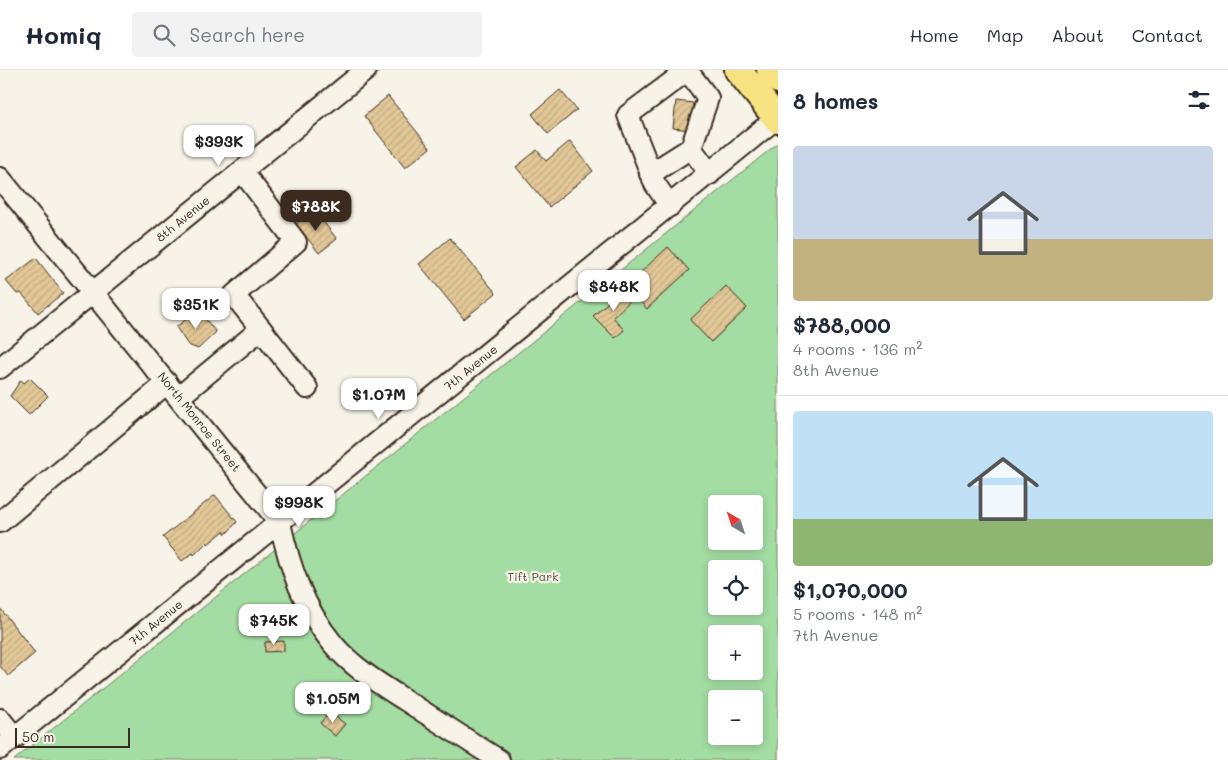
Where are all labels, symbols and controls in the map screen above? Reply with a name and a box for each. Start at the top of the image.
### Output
search box [132,12,482,57]
text: Homiq [25,19,102,50]
icon: search [150,21,178,49]
text: Search here [190,22,305,47]
text: Home [910,23,959,47]
text: Map [987,23,1023,47]
text: About [1051,23,1104,47]
text: Contact [1132,23,1203,47]
icon: filters [1185,86,1213,114]
text: 8 homes [793,87,878,114]
pin: $393K [184,124,254,167]
text: $393K [194,130,244,151]
icon: home [958,178,1048,268]
pin: $788K [281,190,351,232]
street label: 8th Avenue [152,192,213,245]
text: $788K [291,195,341,216]
pin: $848K [579,270,649,312]
text: $848K [589,275,639,296]
pin: $351K [161,288,231,330]
text: $351K [173,293,219,314]
text: $788,000 [793,311,891,338]
text: 4 rooms · 136 m² [793,338,922,359]
street label: 7th Avenue [440,341,500,394]
text: 8th Avenue [793,359,879,380]
street label: North Monroe Street [155,368,245,475]
pin: $1.07M [338,378,420,420]
text: $1.07M [352,383,406,404]
icon: home [958,444,1048,534]
pin: $998K [264,486,334,528]
text: $998K [274,491,324,512]
north arrow [708,495,762,550]
map controls [708,495,763,745]
button: locate [708,560,763,615]
park label: Tift Park [507,568,559,584]
text: $1,070,000 [793,576,907,603]
street label: 7th Avenue [125,596,185,649]
text: 5 rooms · 148 m² [793,603,922,624]
pin: $745K [239,604,309,646]
text: $745K [250,609,298,630]
text: 7th Avenue [793,624,878,645]
button: + [708,625,763,680]
pin: $1.05M [292,682,374,724]
text: $1.05M [306,687,360,708]
button: − [708,690,763,745]
scale bar [15,725,130,748]
text: 50 m [22,727,54,746]

